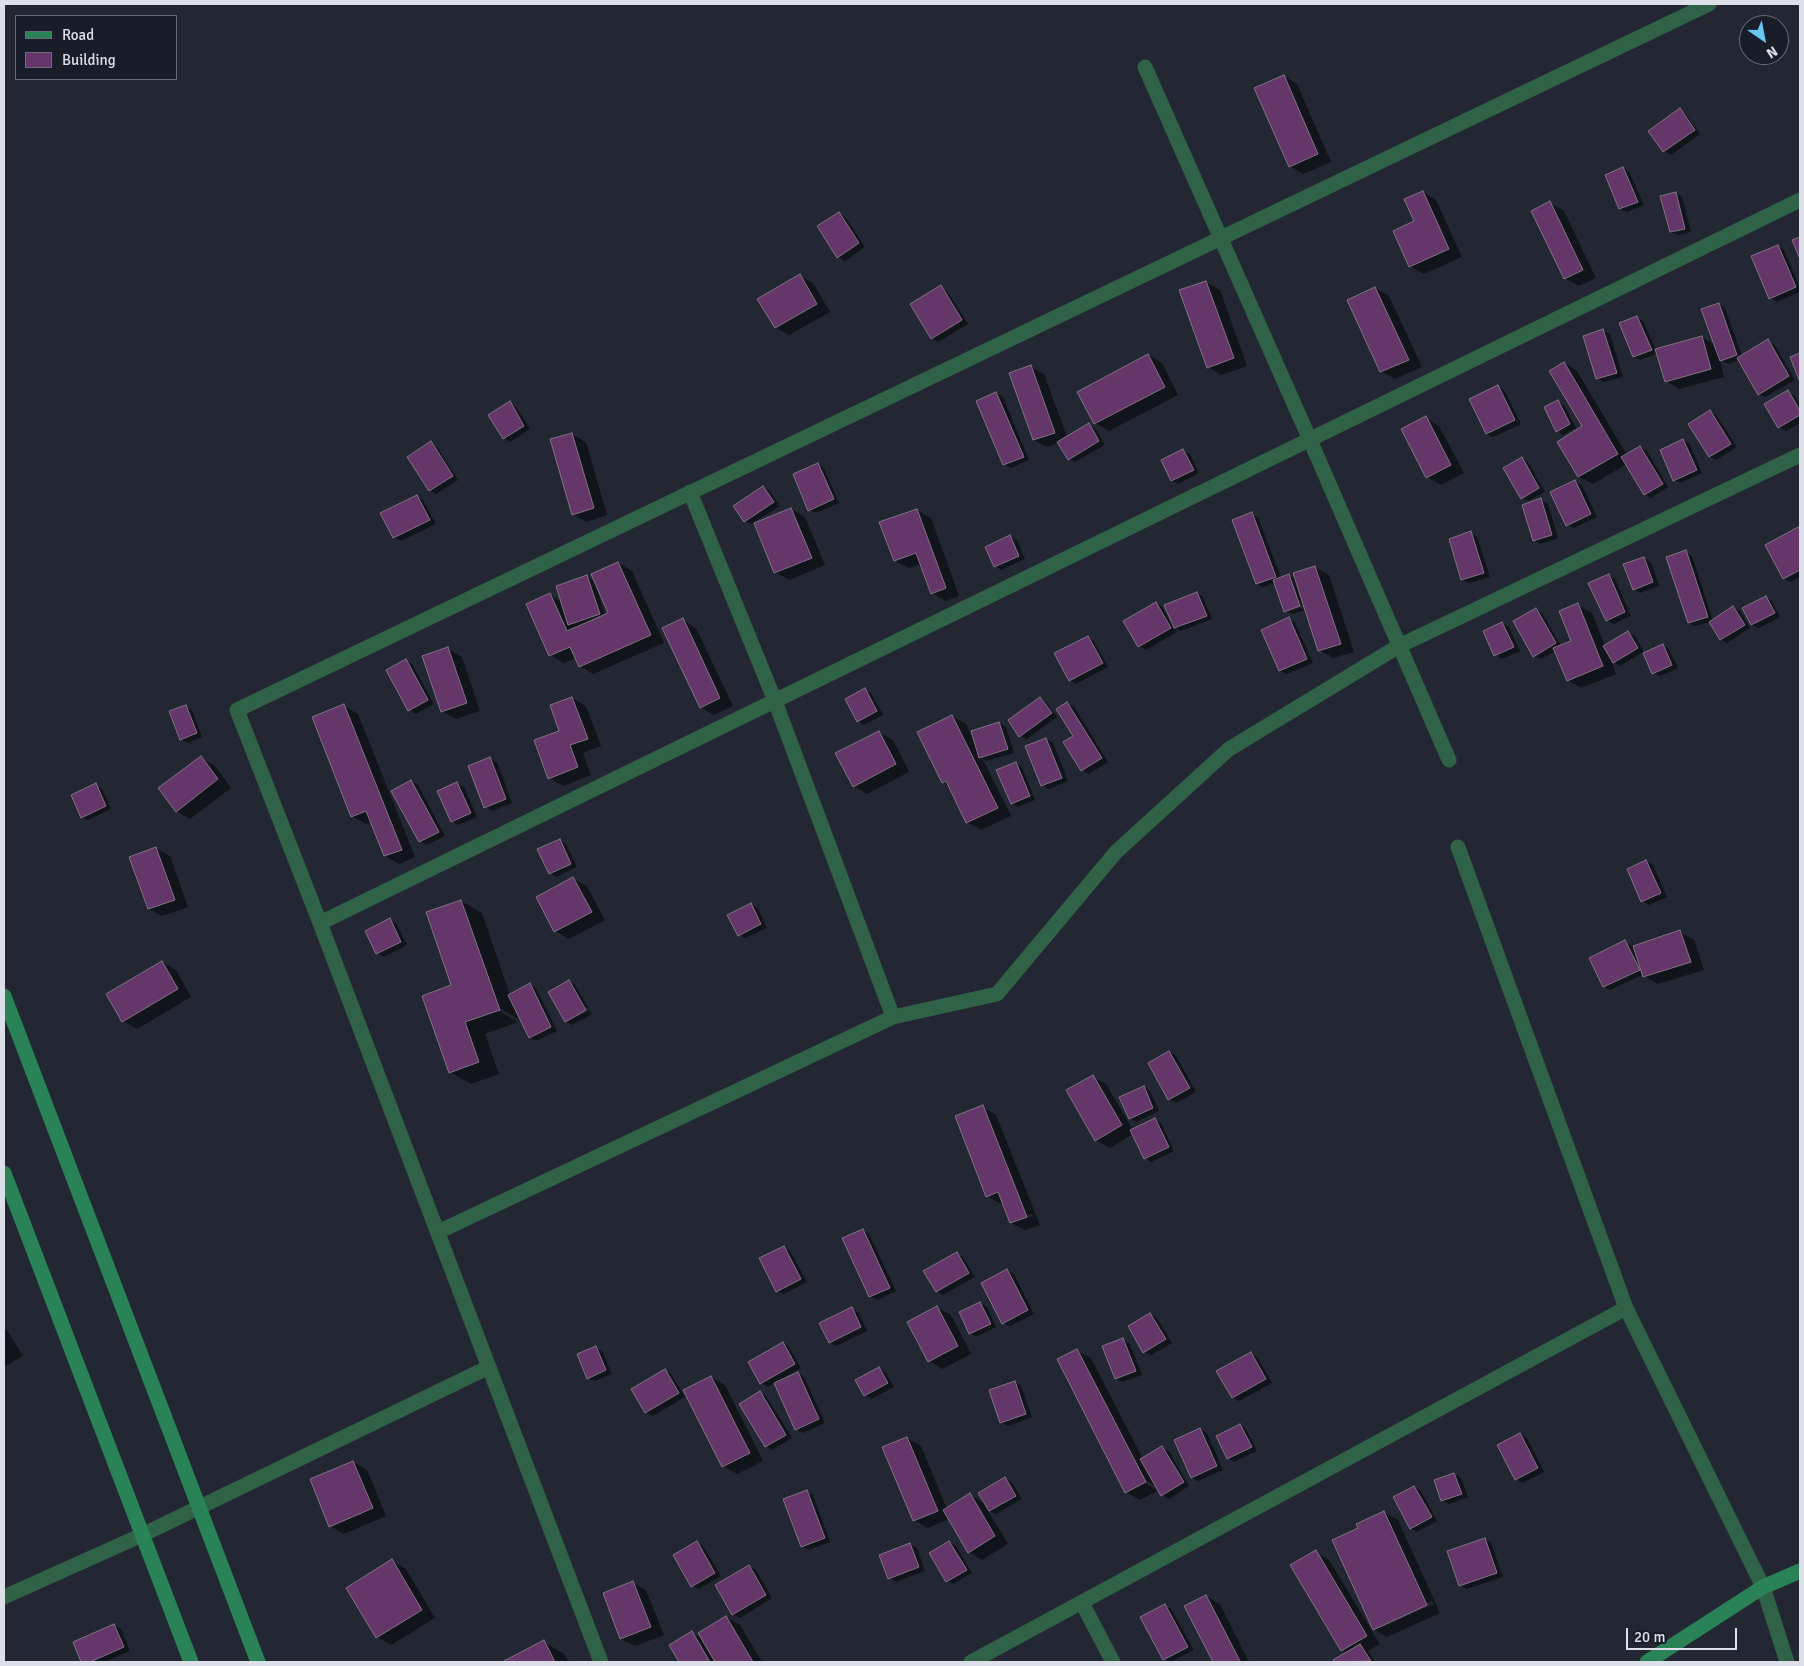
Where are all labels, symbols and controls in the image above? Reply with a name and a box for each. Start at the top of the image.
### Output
legend [15,15,178,80]
north arrow [1739,15,1789,65]
text: Road [62,26,94,44]
text: N [1763,42,1781,62]
text: Building [62,51,116,69]
scale bar [1629,1618,1740,1650]
text: 20 m [1634,1628,1665,1646]

